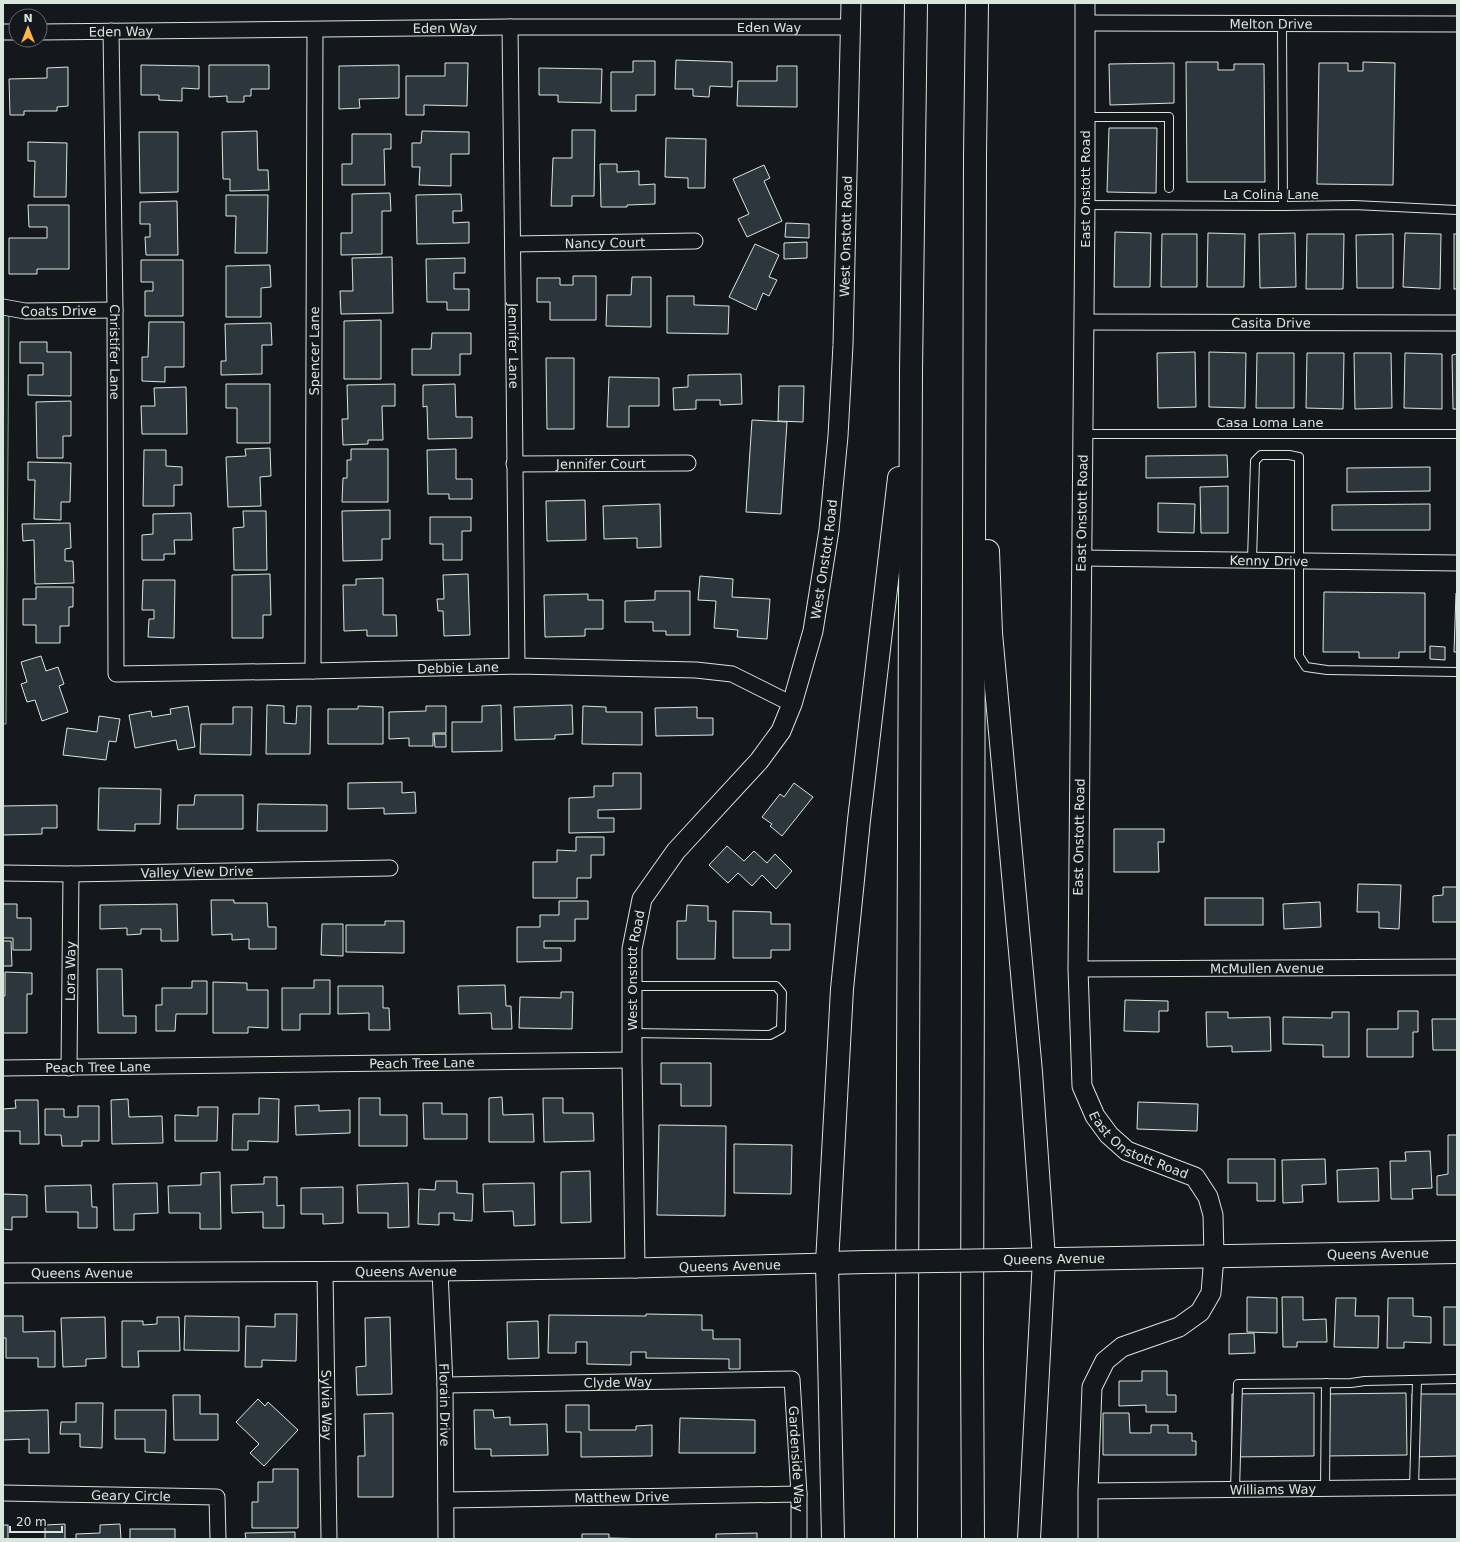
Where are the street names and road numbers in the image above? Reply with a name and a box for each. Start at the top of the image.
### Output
street label: Melton Drive [1229,16,1313,31]
street label: Eden Way [413,20,478,36]
street label: Eden Way [737,20,802,35]
street label: Eden Way [89,23,154,39]
street label: East Onstott Road [1078,130,1093,248]
street label: West Onstott Road [837,176,854,297]
street label: La Colina Lane [1223,187,1319,202]
street label: Nancy Court [565,234,645,251]
street label: Jennifer Lane [506,302,522,389]
street label: Coats Drive [21,303,97,319]
street label: Christifer Lane [107,304,123,400]
street label: Spencer Lane [306,307,322,395]
street label: Casita Drive [1231,315,1311,330]
street label: Casa Loma Lane [1216,415,1324,430]
street label: East Onstott Road [1073,454,1091,572]
street label: Jennifer Court [555,456,646,471]
street label: West Onstott Road [807,499,839,621]
street label: Kenny Drive [1229,552,1309,569]
street label: Debbie Lane [417,659,499,676]
street label: East Onstott Road [1070,778,1088,896]
street label: Valley View Drive [141,863,253,880]
street label: West Onstott Road [624,909,647,1031]
street label: Lora Way [62,941,78,1001]
street label: McMullen Avenue [1210,960,1324,976]
street label: Peach Tree Lane [369,1055,475,1071]
street label: Peach Tree Lane [45,1059,151,1075]
street label: East Onstott Road [1086,1109,1191,1181]
street label: Queens Avenue [1327,1245,1429,1262]
street label: Queens Avenue [1003,1251,1105,1267]
street label: Queens Avenue [679,1257,781,1274]
street label: Queens Avenue [355,1263,457,1279]
street label: Queens Avenue [31,1265,133,1280]
street label: Florain Drive [437,1363,453,1447]
street label: Sylvia Way [319,1370,335,1441]
street label: Clyde Way [584,1374,653,1390]
street label: Gardenside Way [786,1405,807,1512]
street label: Williams Way [1230,1481,1317,1497]
street label: Geary Circle [91,1487,171,1504]
street label: Matthew Drive [574,1489,670,1505]

